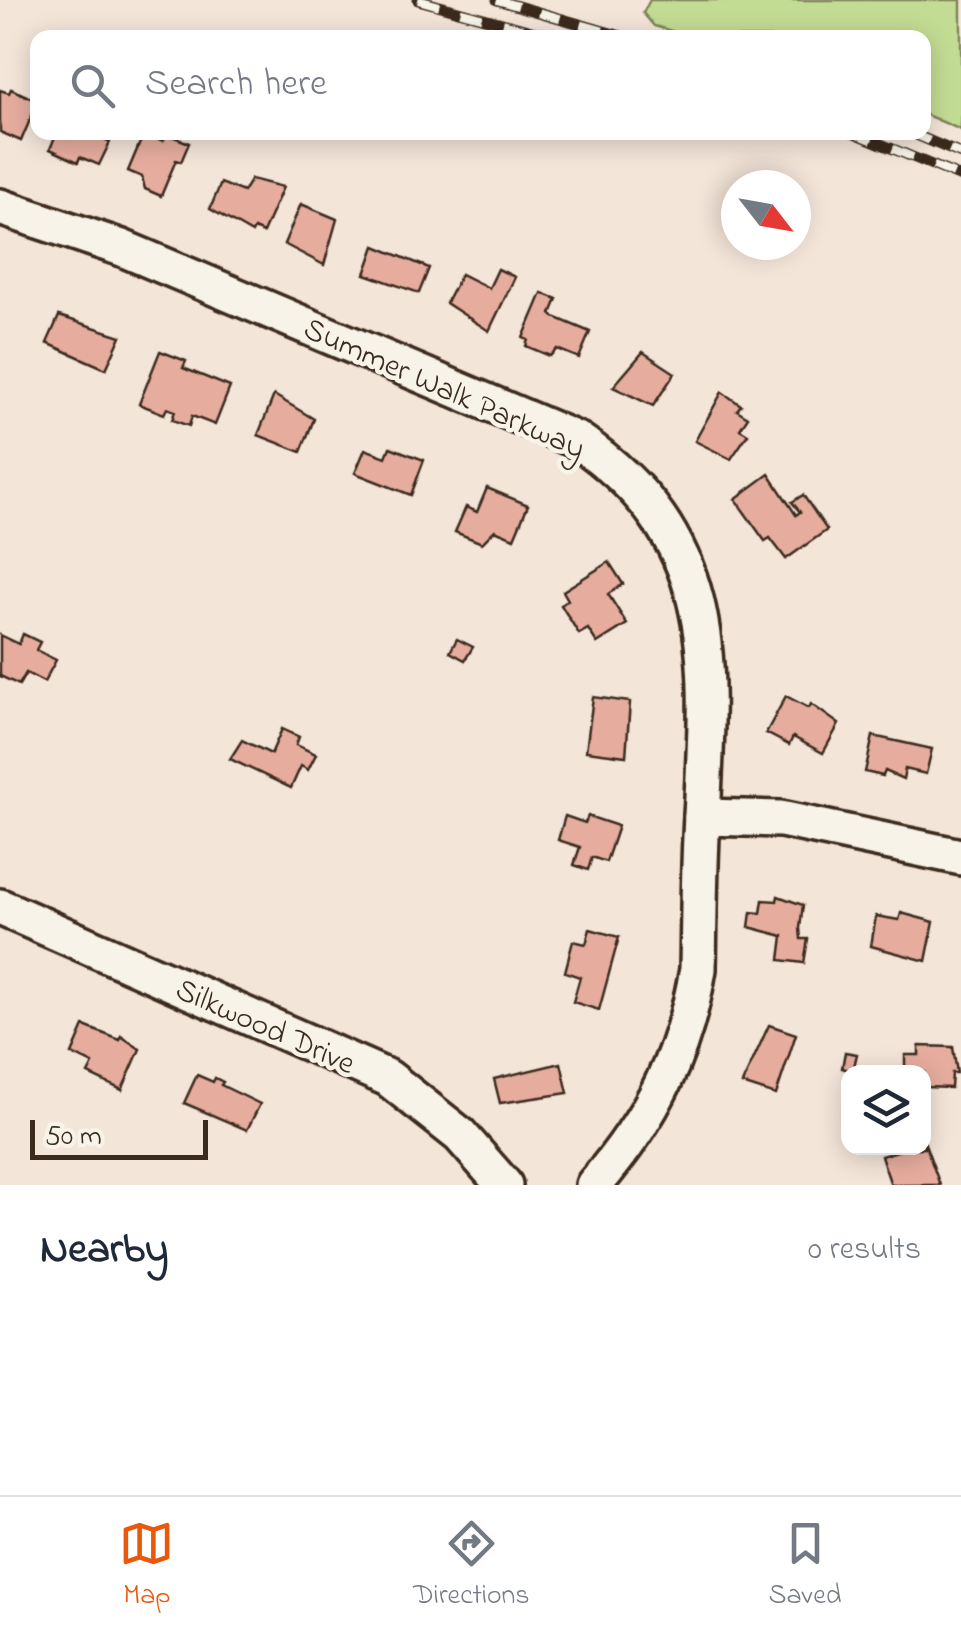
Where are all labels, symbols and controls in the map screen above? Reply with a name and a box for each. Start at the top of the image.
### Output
search box [30,30,931,140]
text: Search here [145,57,327,113]
icon: search [65,58,120,113]
north arrow [721,170,811,260]
street label: Summer Walk Parkway [295,307,592,473]
street label: Silkwood Drive [167,968,363,1089]
map controls [841,1065,931,1155]
button: layers [841,1065,931,1155]
scale bar [30,1115,208,1160]
text: 50 m [45,1117,102,1158]
text: Nearby [40,1220,168,1281]
text: 0 results [808,1227,921,1274]
tab: Map [119,1516,174,1617]
tab: Directions [413,1516,530,1617]
tab: Saved [769,1516,842,1617]

